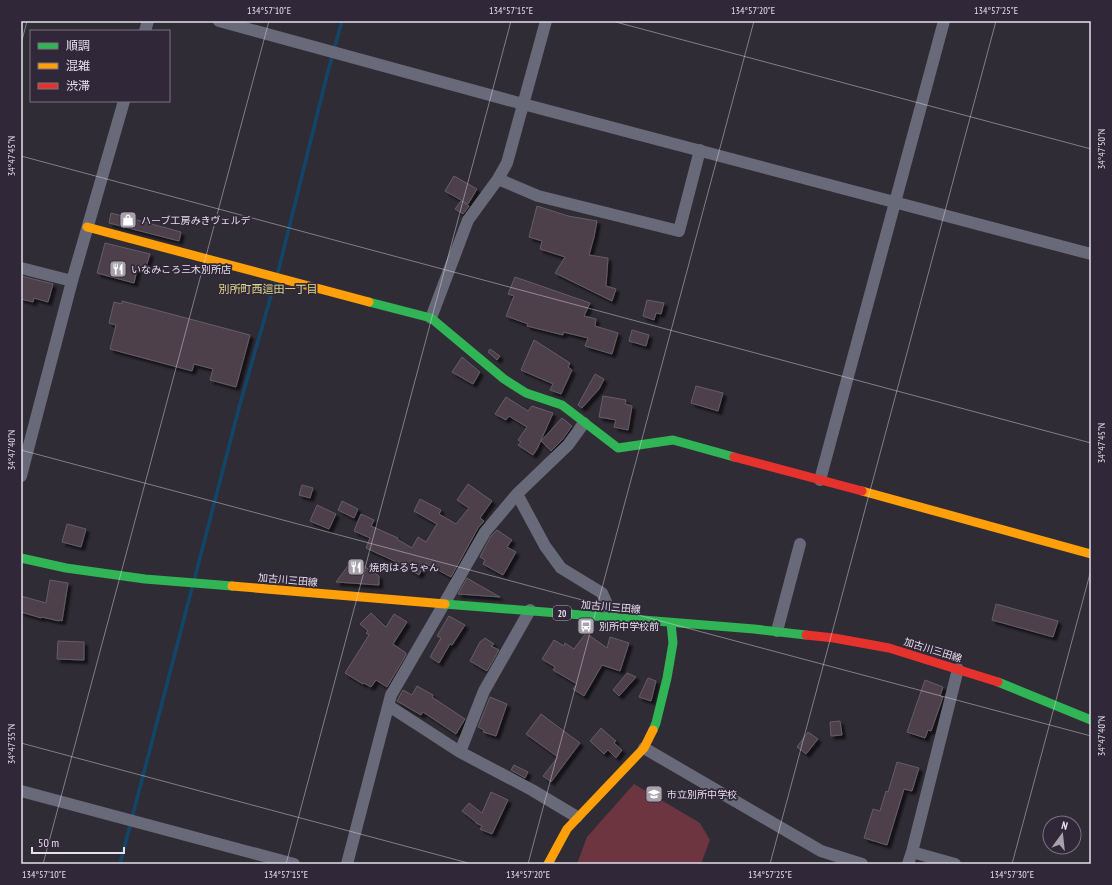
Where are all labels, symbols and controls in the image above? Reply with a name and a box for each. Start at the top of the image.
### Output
text: 134°57'10"E [247,4,291,17]
text: 134°57'15"E [489,4,533,17]
text: 134°57'20"E [731,4,775,17]
text: 134°57'25"E [974,4,1018,17]
legend [30,30,170,102]
text: 順調 [66,38,90,53]
text: 混雑 [66,58,90,73]
text: 渋滞 [66,78,90,93]
text: 34°47'50"N [1095,129,1108,169]
text: 34°47'45"N [5,136,18,176]
shop icon: ハーブ工房みきヴェルデ [118,210,138,230]
place label: ハーブ工房みきヴェルデ [141,214,250,227]
restaurant icon: いなみころ三木別所店 [108,259,128,279]
place label: いなみころ三木別所店 [131,263,231,276]
district label: 別所町西這田一丁目 [219,282,318,296]
text: 34°47'45"N [1095,423,1108,463]
text: 34°47'40"N [5,430,18,470]
restaurant icon: 焼肉はるちゃん [346,557,366,577]
place label: 焼肉はるちゃん [369,561,439,574]
street label: 加古川三田線 [258,571,318,589]
street label: 加古川三田線 [581,598,641,616]
road number: 20 [553,606,571,620]
bus stop icon: 別所中学校前 [576,616,596,636]
place label: 別所中学校前 [599,620,659,633]
street label: 加古川三田線 [902,635,964,665]
text: 34°47'40"N [1095,716,1108,756]
text: 34°47'35"N [5,724,18,764]
school or university icon: 市立別所中学校 [644,784,664,804]
place label: 市立別所中学校 [667,788,737,801]
north arrow [1042,815,1082,855]
text: N [1060,818,1069,833]
scale bar [32,829,124,855]
text: 50 m [38,835,59,850]
text: 134°57'10"E [22,868,66,881]
text: 134°57'15"E [264,868,308,881]
text: 134°57'20"E [506,868,550,881]
text: 134°57'25"E [748,868,792,881]
text: 134°57'30"E [990,868,1034,881]

